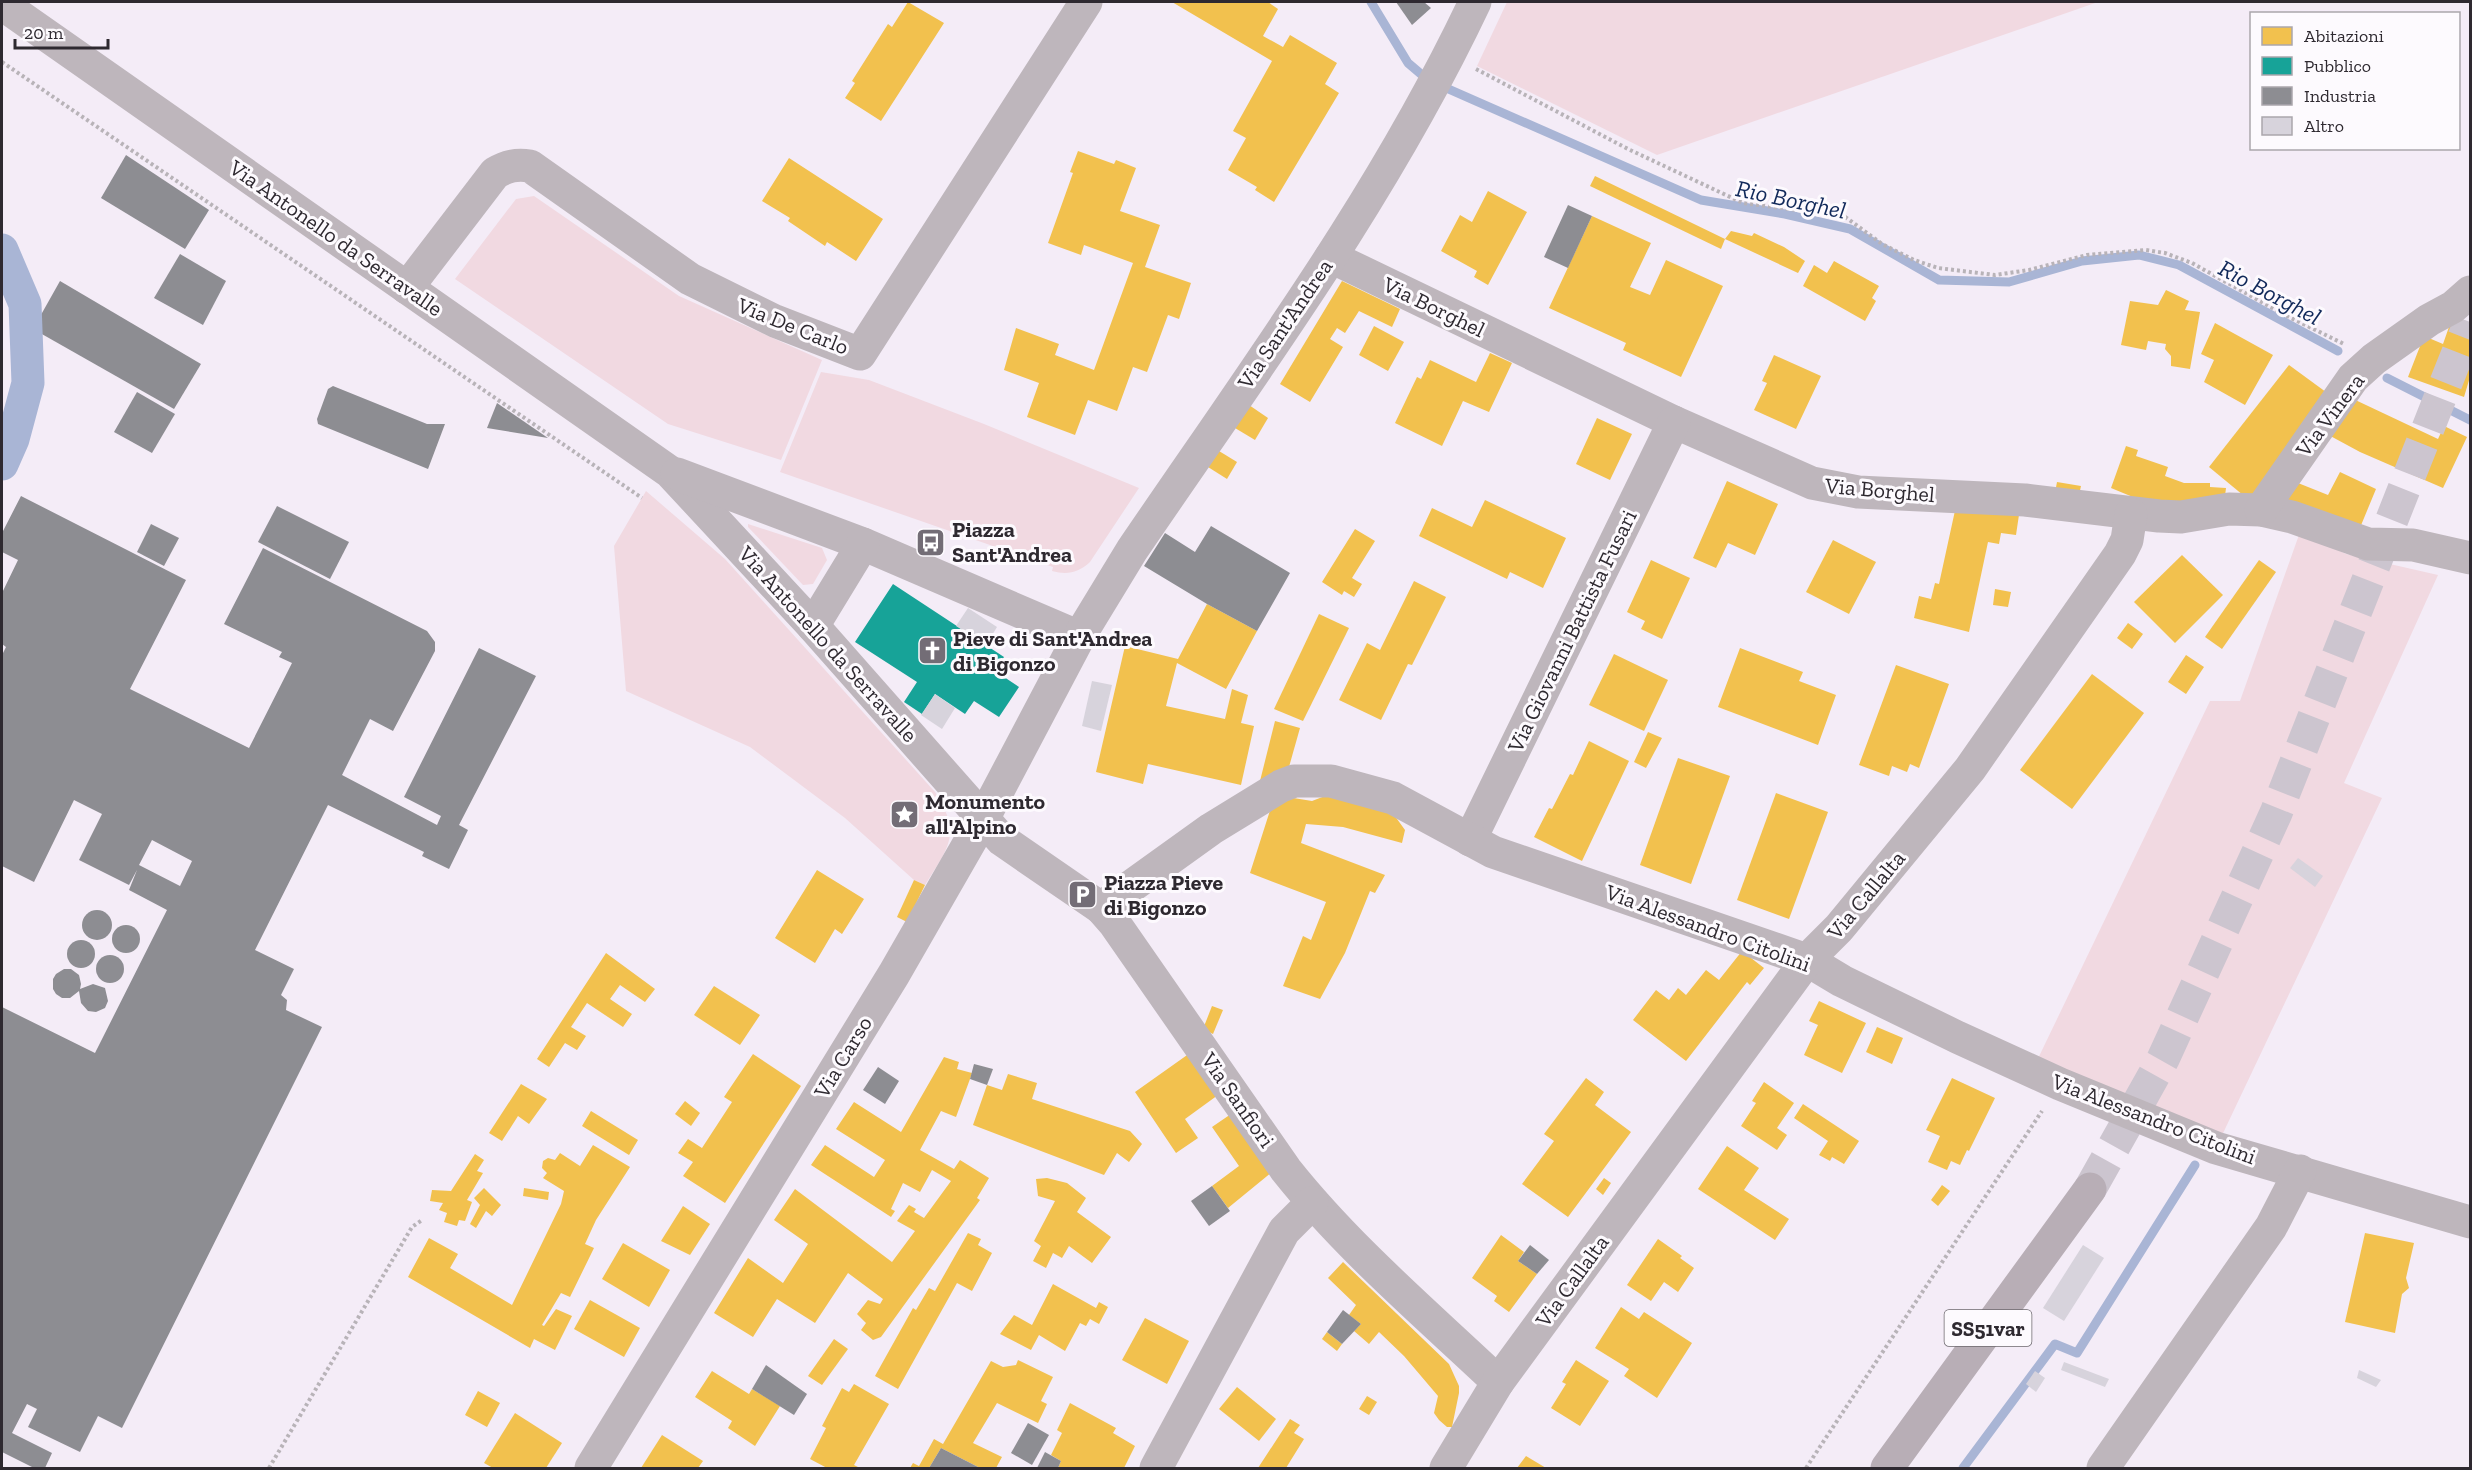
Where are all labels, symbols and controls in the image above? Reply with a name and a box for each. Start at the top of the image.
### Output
scale bar [15,12,108,50]
legend [2250,12,2460,150]
text: 20 m [24,22,64,44]
text: Abitazioni [2304,25,2384,47]
text: Pubblico [2304,55,2371,77]
text: Industria [2304,85,2376,107]
text: Altro [2304,115,2344,137]
street label: Via Antonello da Serravalle [223,153,448,322]
water label: Rio Borghel [1733,173,1849,225]
water label: Rio Borghel [2214,253,2326,331]
street label: Via Sant'Andrea [1231,254,1339,395]
street label: Via Borghel [1378,270,1489,343]
street label: Via De Carlo [733,291,853,361]
street label: Via Vinera [2289,368,2370,463]
street label: Via Borghel [1823,472,1936,508]
street label: Via Giovanni Battista Fusari [1501,505,1642,757]
place label: Piazza Sant'Andrea [952,516,1072,568]
bus stop icon: Piazza Sant'Andrea [915,526,947,558]
street label: Via Antonello da Serravalle [732,540,923,748]
place label: Pieve di Sant'Andrea di Bigonzo [953,625,1152,677]
church icon: Pieve di Sant'Andrea di Bigonzo [916,635,948,667]
place label: Monumento all'Alpino [925,788,1046,840]
place icon: Monumento all'Alpino [888,798,920,830]
street label: Via Callalta [1820,845,1911,946]
place label: Piazza Pieve di Bigonzo [1104,869,1223,921]
street label: Via Alessandro Citolini [1601,878,1814,978]
parking icon: Piazza Pieve di Bigonzo [1067,879,1099,911]
street label: Via Carso [808,1011,878,1104]
street label: Via Sanfiori [1195,1046,1281,1153]
street label: Via Alessandro Citolini [2047,1067,2260,1170]
street label: Via Callalta [1529,1229,1615,1333]
road number: SS51var [1944,1310,2032,1346]

